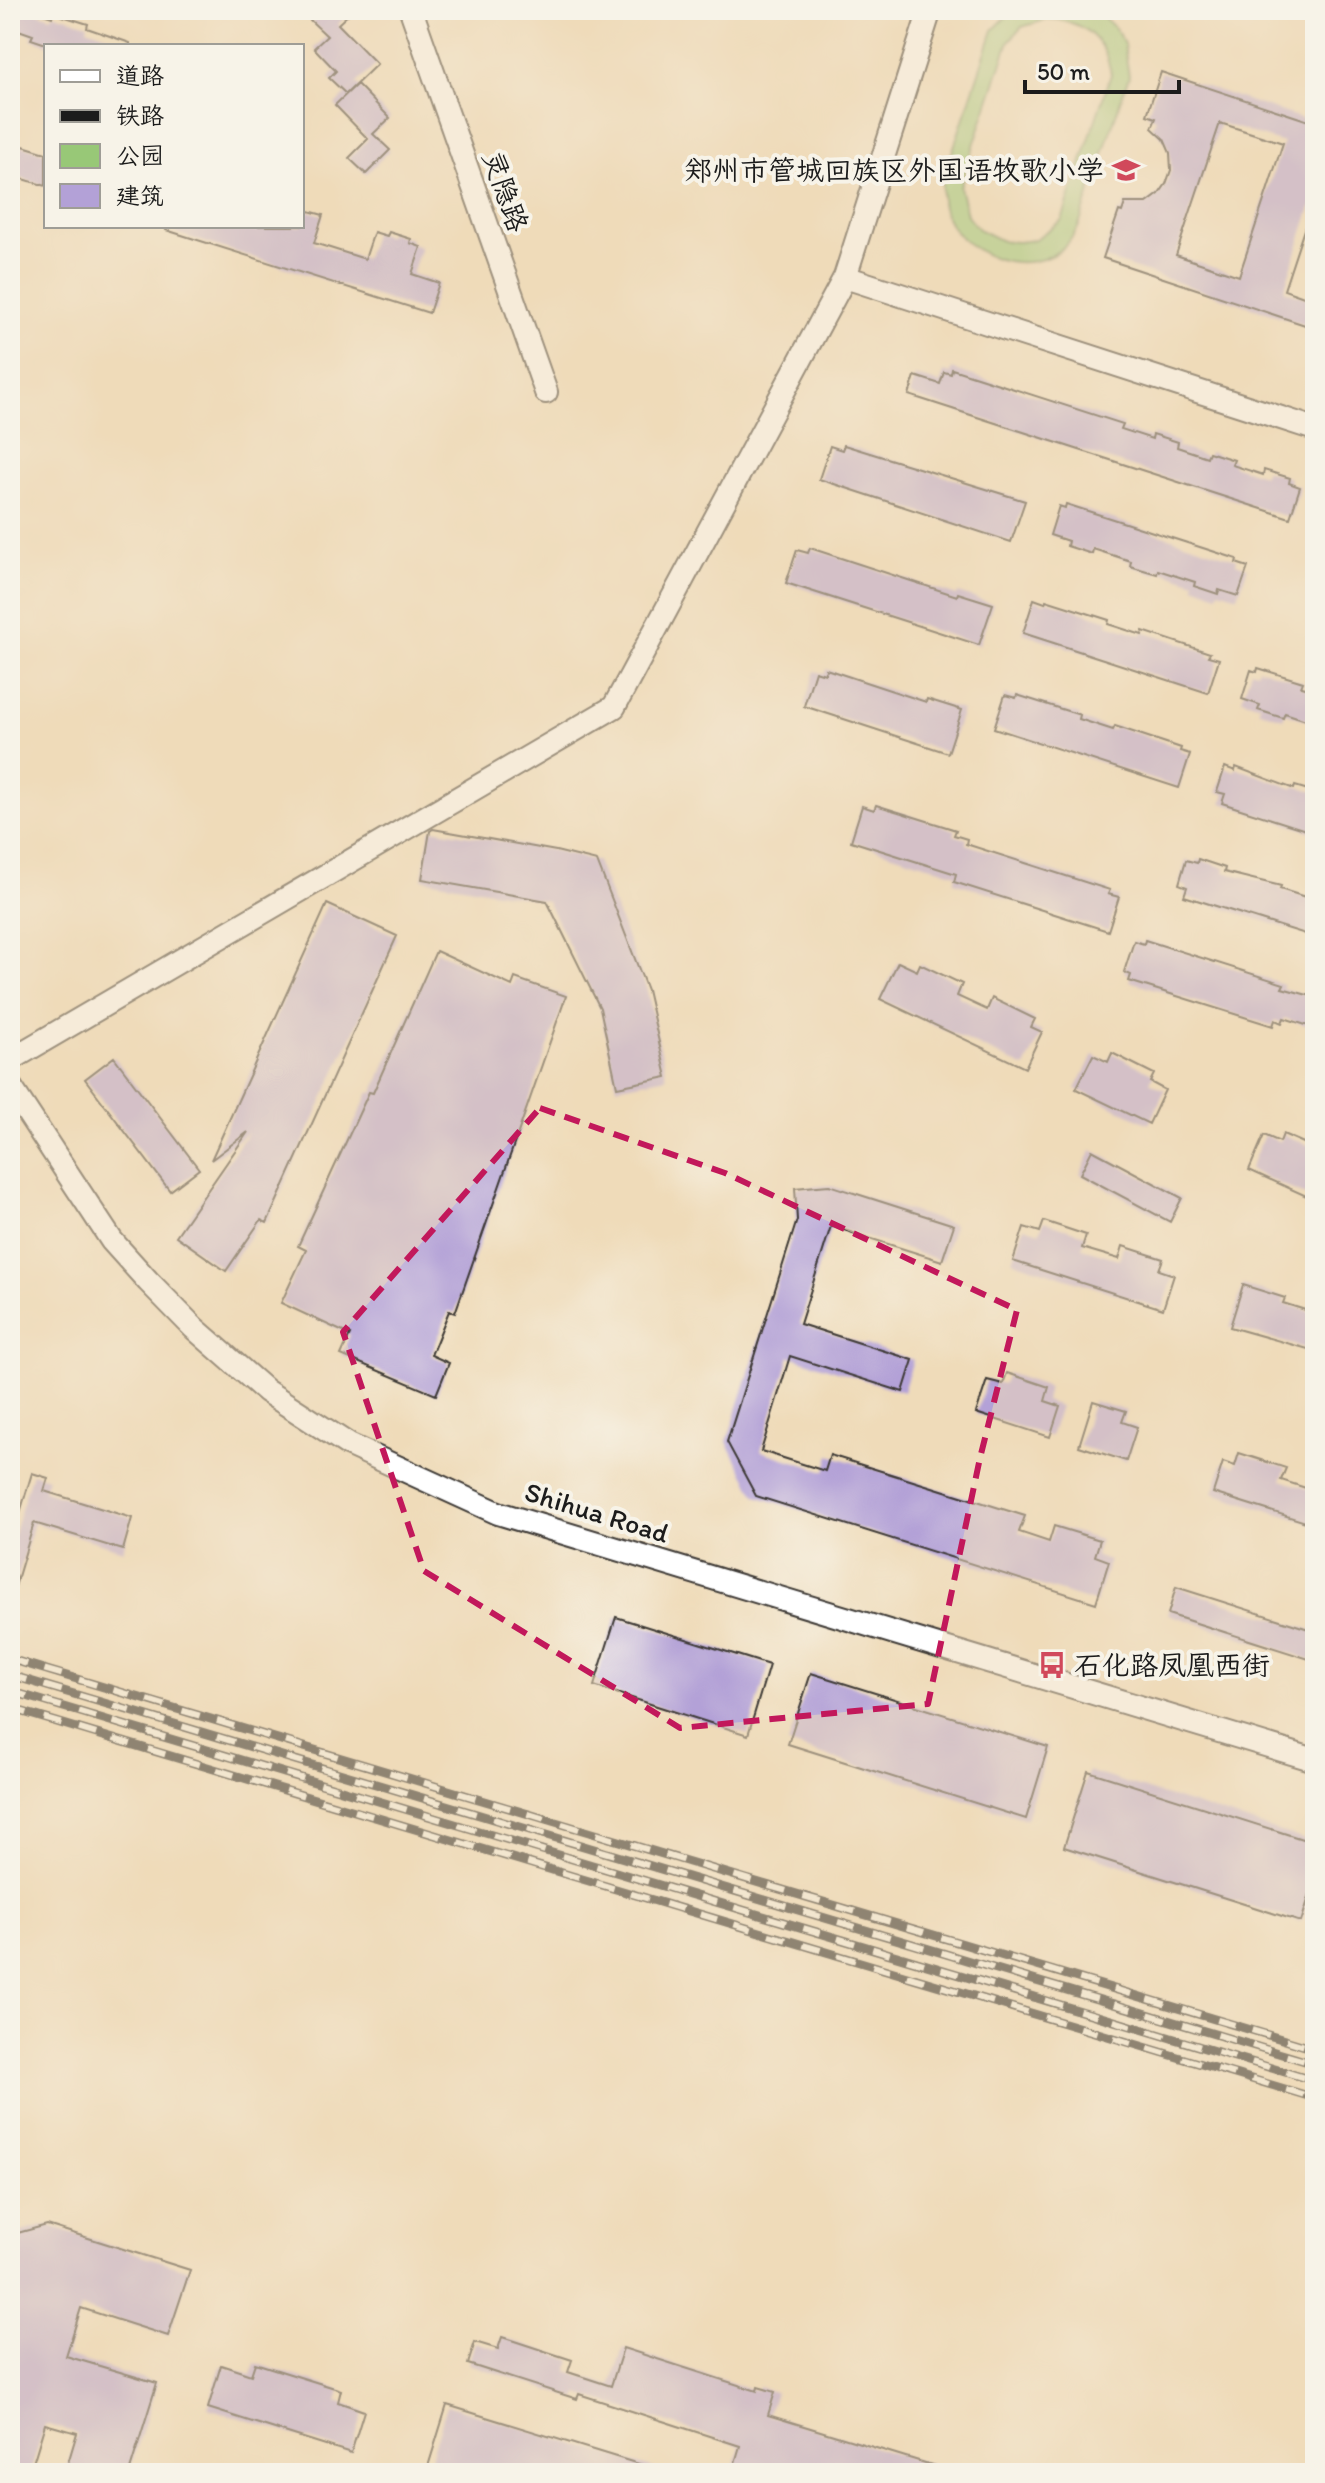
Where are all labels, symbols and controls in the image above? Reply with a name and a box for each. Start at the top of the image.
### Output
legend [44,44,304,228]
scale bar [1025,44,1179,94]
text: 50 m [1037,57,1090,86]
text: 道路 [116,61,164,90]
text: 铁路 [116,101,164,130]
text: 公园 [116,141,164,170]
street label: 灵隐路 [476,146,536,236]
place label: 郑州市管城回族区外国语牧歌小学 [684,153,1104,187]
school or university icon: 郑州市管城回族区外国语牧歌小学 [1111,155,1141,185]
text: 建筑 [116,181,164,210]
street label: Shihua Road [521,1474,674,1550]
place label: 石化路凤凰西街 [1074,1648,1270,1682]
bus stop icon: 石化路凤凰西街 [1037,1650,1067,1680]

